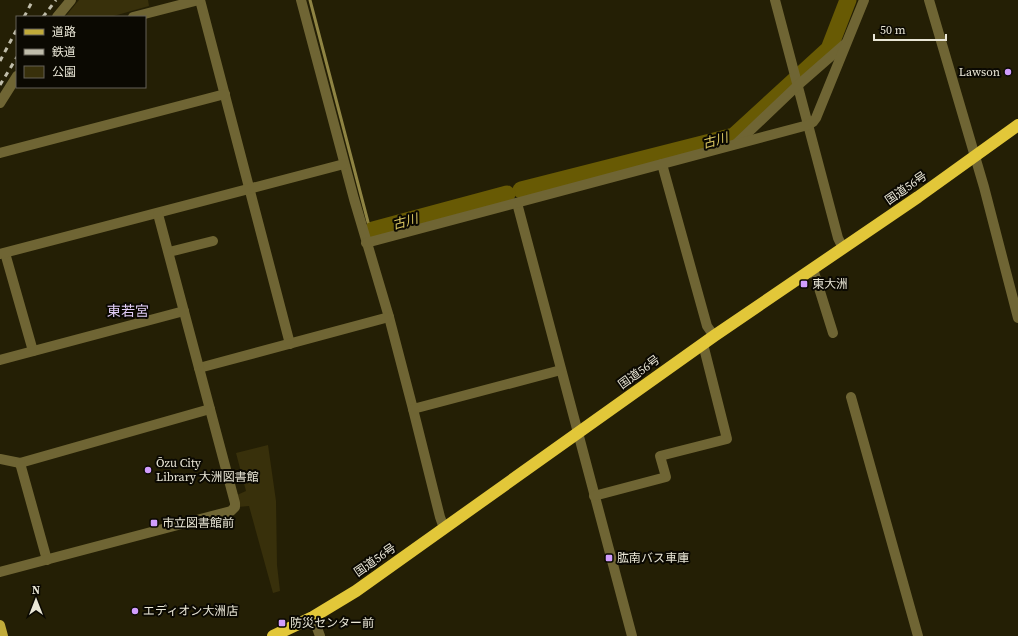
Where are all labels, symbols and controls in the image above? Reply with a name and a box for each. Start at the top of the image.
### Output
legend [16,16,146,88]
scale bar [874,16,946,42]
text: 50 m [880,22,906,38]
text: 道路 [52,24,76,40]
text: 鉄道 [52,44,76,60]
text: 公園 [52,64,76,80]
place label: Lawson [959,64,1000,80]
marker: Lawson [1003,67,1013,77]
water label: 古川 [700,128,732,152]
street label: 国道56号 [882,168,930,208]
water label: 古川 [390,209,422,233]
place label: 東大洲 [812,276,848,292]
marker: 東大洲 [799,279,809,289]
district label: 東若宮 [107,301,149,321]
street label: 国道56号 [615,351,663,393]
place label: Ōzu City Library 大洲図書館 [156,455,259,485]
marker: Ōzu City Library 大洲図書館 [143,465,153,475]
place label: 市立図書館前 [162,515,234,531]
marker: 市立図書館前 [149,518,159,528]
street label: 国道56号 [351,540,399,580]
place label: 肱南バス車庫 [617,550,689,566]
marker: 肱南バス車庫 [604,553,614,563]
north arrow [16,580,56,620]
text: N [32,583,40,598]
place label: エディオン大洲店 [143,603,238,619]
marker: エディオン大洲店 [130,606,140,616]
place label: 防災センター前 [290,615,374,631]
marker: 防災センター前 [277,618,287,628]

